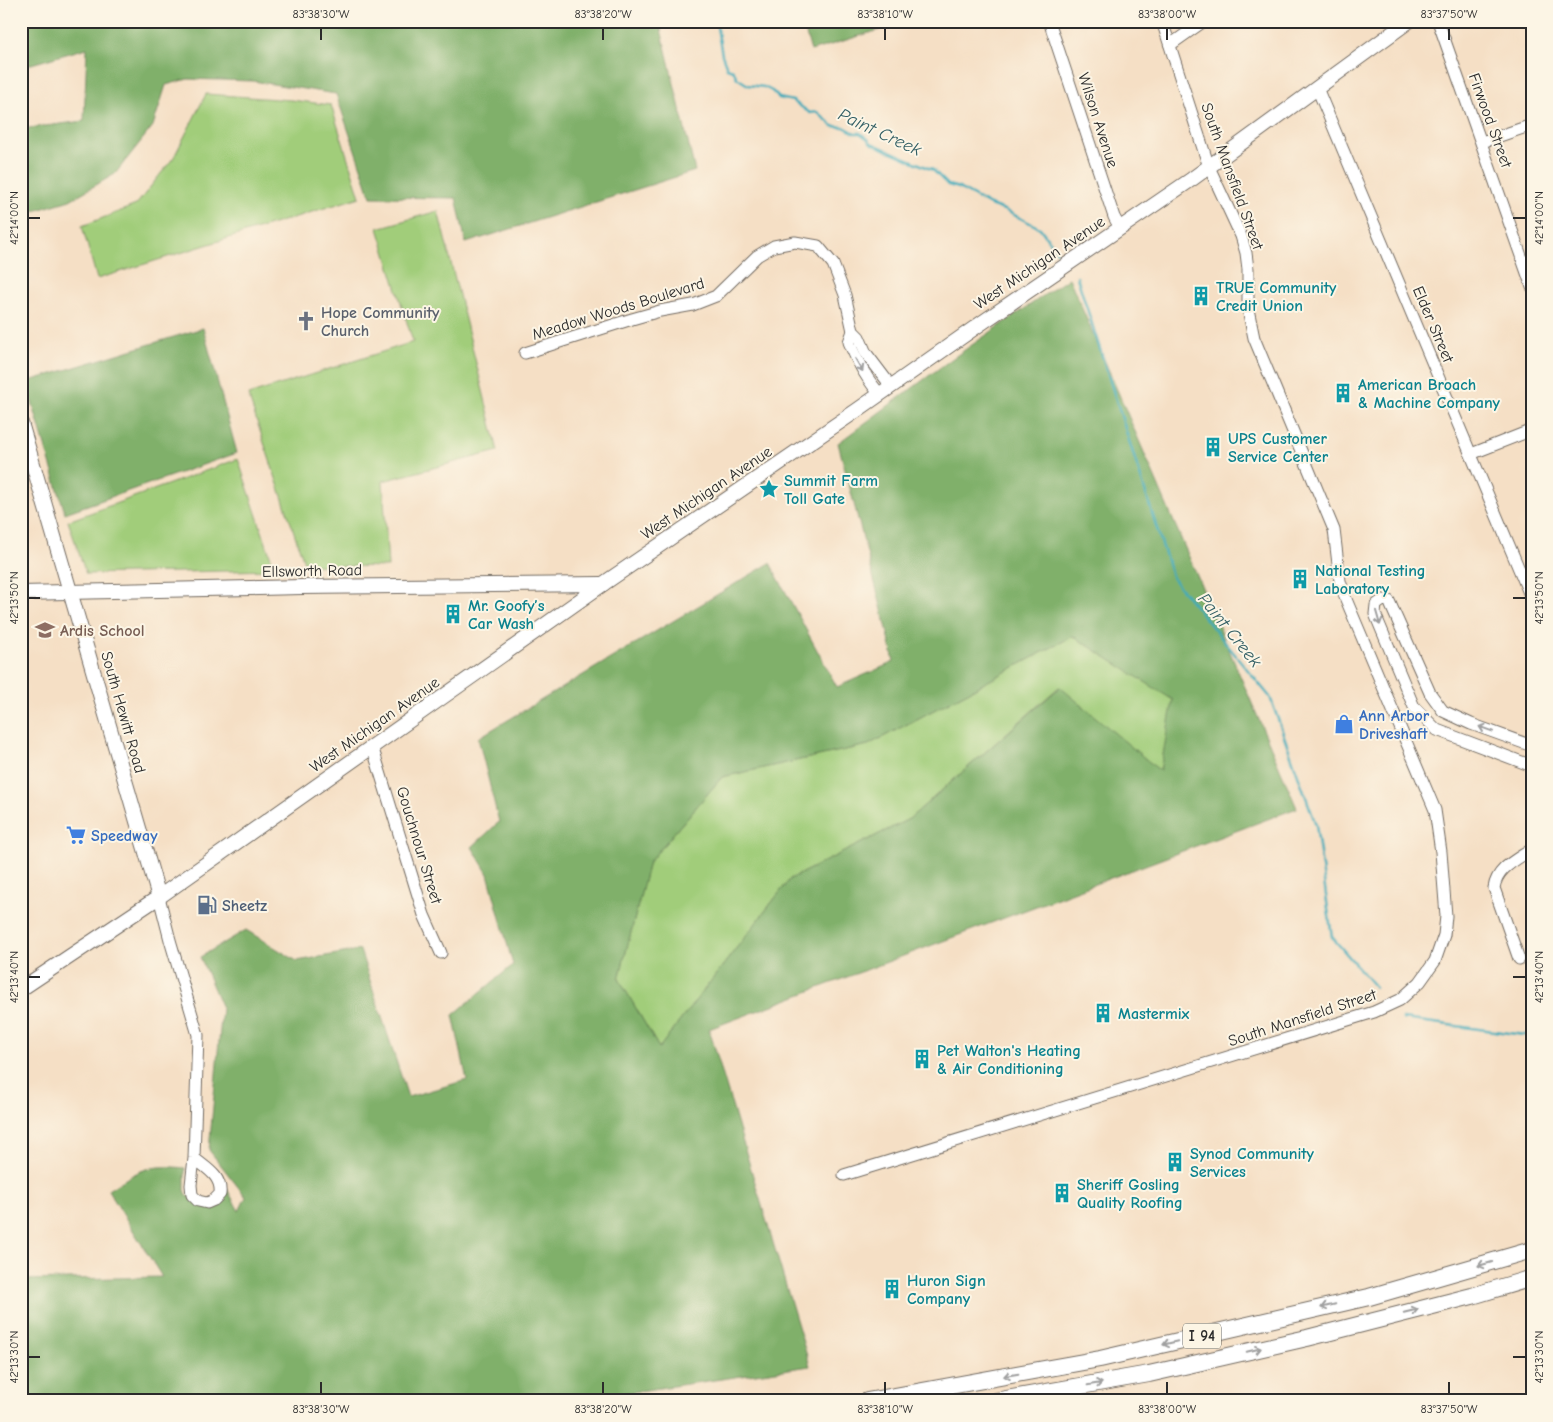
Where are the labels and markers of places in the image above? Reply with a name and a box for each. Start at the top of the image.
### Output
place label: TRUE Community Credit Union [1216,279,1337,315]
building icon: TRUE Community Credit Union [1190,285,1212,307]
place label: Hope Community Church [321,304,440,340]
church icon: Hope Community Church [295,310,317,332]
place label: American Broach & Machine Company [1358,376,1501,412]
building icon: American Broach & Machine Company [1332,382,1354,404]
place label: UPS Customer Service Center [1228,430,1329,466]
building icon: UPS Customer Service Center [1202,436,1224,458]
place label: Summit Farm Toll Gate [784,472,878,508]
place icon: Summit Farm Toll Gate [758,478,780,500]
place label: National Testing Laboratory [1315,562,1426,598]
building icon: National Testing Laboratory [1289,568,1311,590]
place label: Mr. Goofy’s Car Wash [468,597,545,633]
building icon: Mr. Goofy’s Car Wash [442,603,464,625]
school or university icon: Ardis School [34,619,56,641]
place label: Ardis School [60,622,145,640]
place label: Ann Arbor Driveshaft [1359,707,1430,743]
shop icon: Ann Arbor Driveshaft [1333,713,1355,735]
supermarket icon: Speedway [65,824,87,846]
place label: Speedway [91,827,158,845]
fuel station icon: Sheetz [196,894,218,916]
place label: Sheetz [222,897,267,915]
building icon: Mastermix [1092,1002,1114,1024]
place label: Mastermix [1118,1005,1190,1023]
place label: Pet Walton's Heating & Air Conditioning [937,1042,1081,1078]
building icon: Pet Walton's Heating & Air Conditioning [911,1048,933,1070]
place label: Synod Community Services [1190,1145,1315,1181]
building icon: Synod Community Services [1164,1151,1186,1173]
place label: Sheriff Gosling Quality Roofing [1077,1176,1183,1212]
building icon: Sheriff Gosling Quality Roofing [1051,1182,1073,1204]
place label: Huron Sign Company [907,1272,986,1308]
building icon: Huron Sign Company [881,1278,903,1300]

